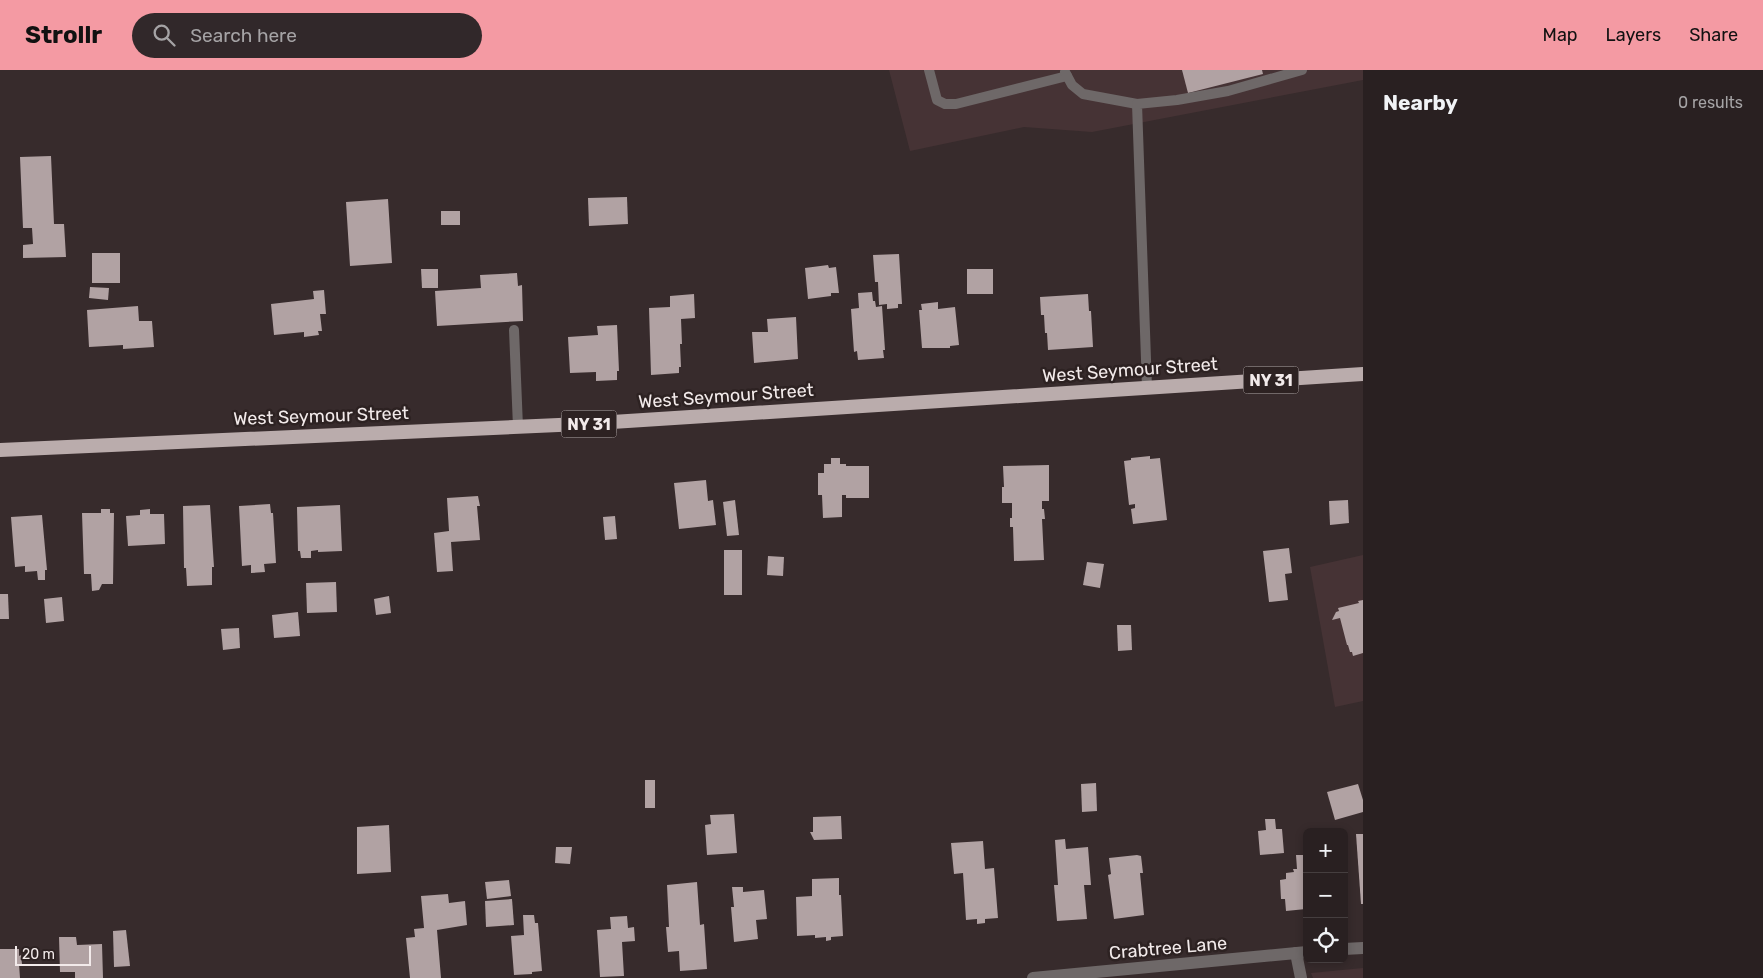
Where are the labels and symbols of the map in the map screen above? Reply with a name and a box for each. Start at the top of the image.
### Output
street label: West Seymour Street [1042,353,1218,387]
road number: NY 31 [1244,366,1298,394]
street label: West Seymour Street [638,379,814,413]
street label: West Seymour Street [233,402,409,430]
road number: NY 31 [562,410,616,438]
street label: Crabtree Lane [1108,932,1228,964]
scale bar [15,943,91,966]

